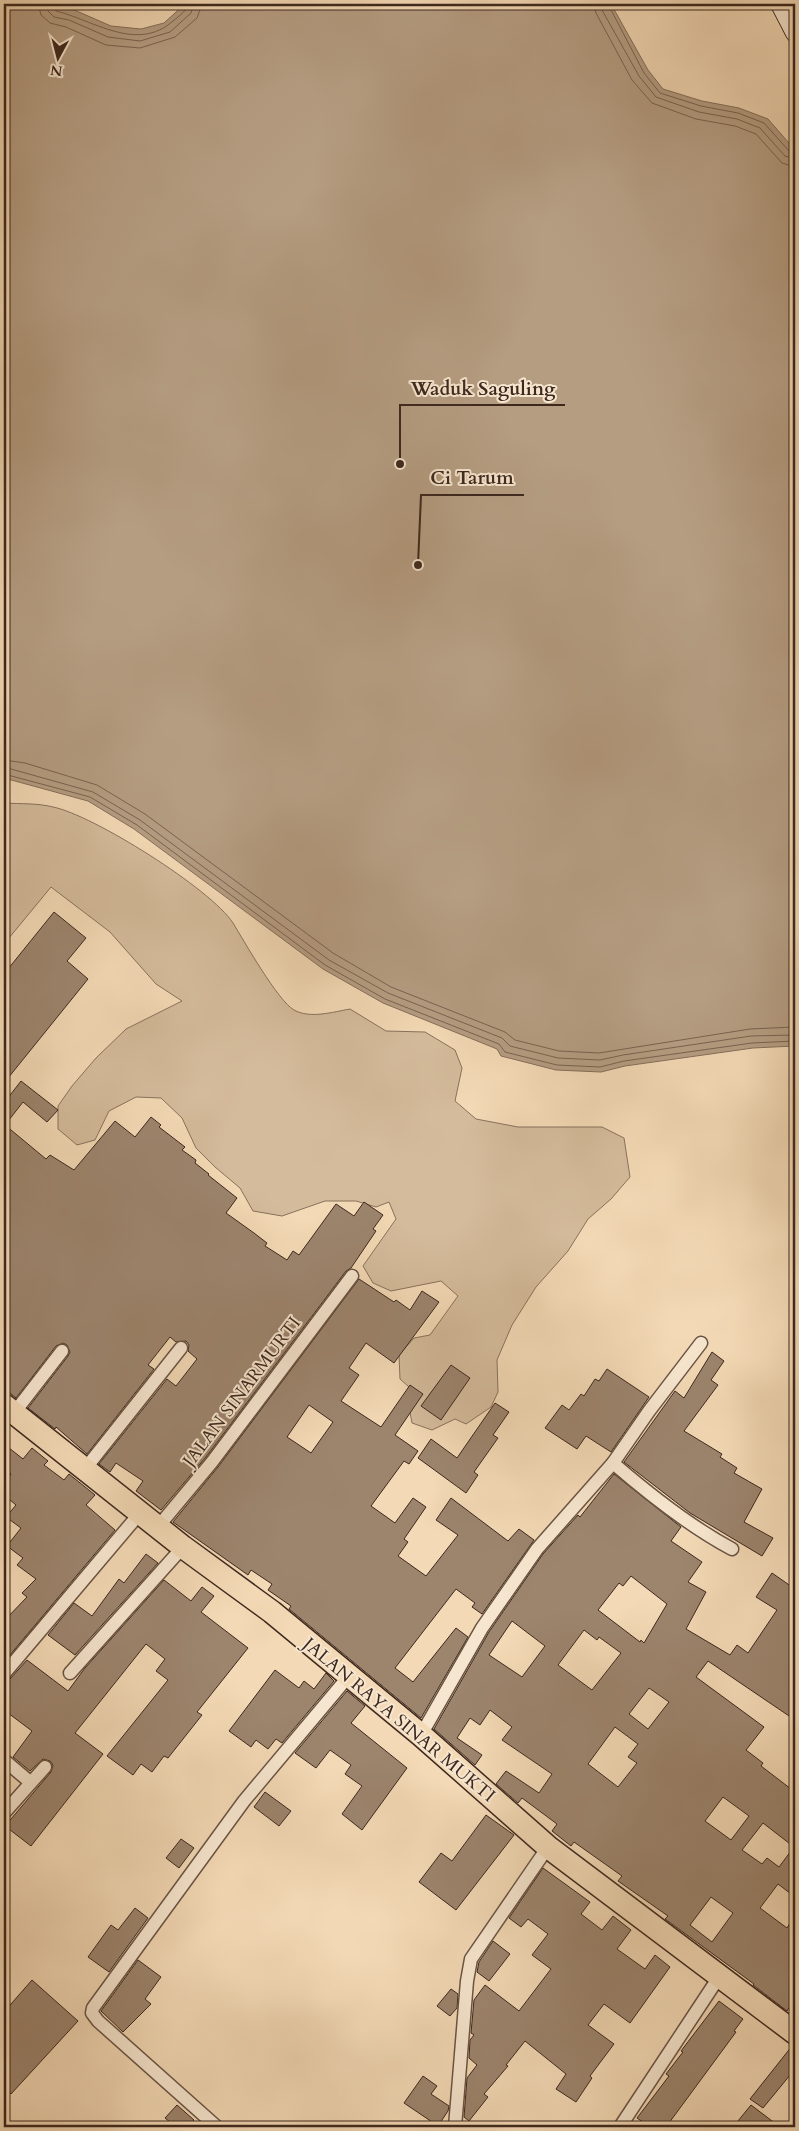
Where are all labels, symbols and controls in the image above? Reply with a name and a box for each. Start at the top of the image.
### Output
north arrow [32,32,82,82]
text: N [49,60,64,81]
callout: Waduk Saguling [400,371,565,405]
text: Waduk Saguling [410,376,556,402]
callout: Ci Tarum [421,461,524,495]
text: Ci Tarum [430,465,514,491]
street label: JALAN SINARMURTI [175,1312,307,1475]
street label: JALAN RAYA SINAR MUKTI [295,1630,501,1808]

